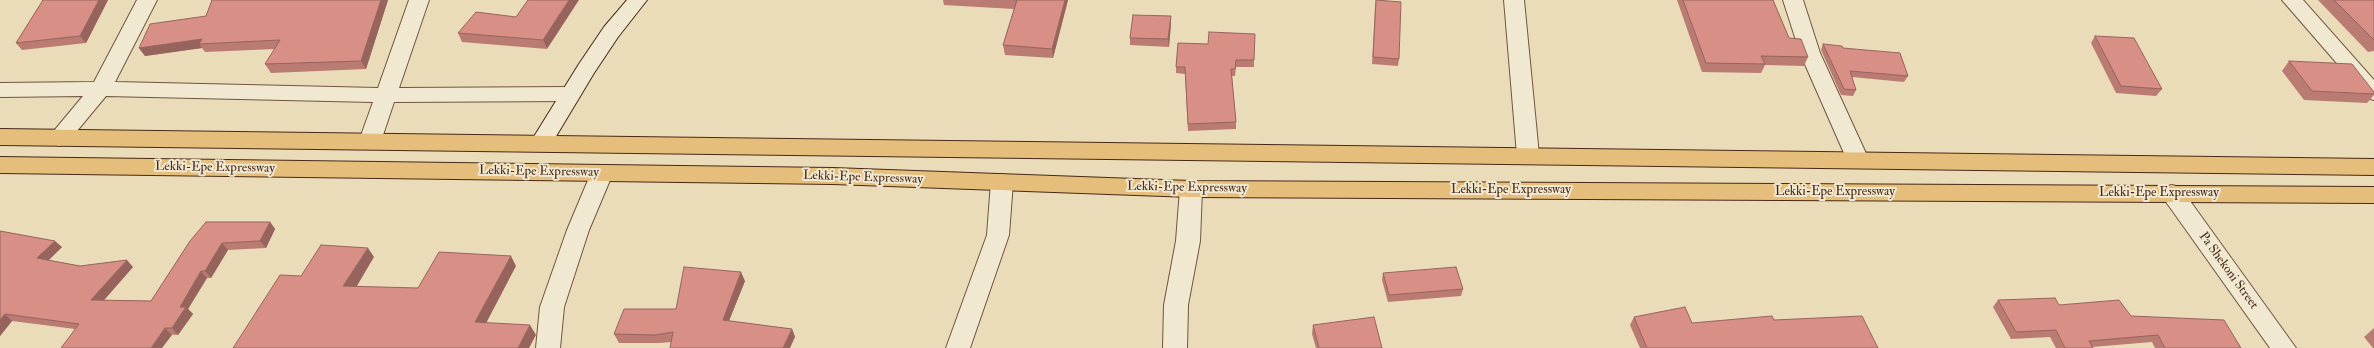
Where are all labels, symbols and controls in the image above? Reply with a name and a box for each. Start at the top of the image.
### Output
street label: Lekki-Epe Expressway [155,159,275,177]
street label: Lekki-Epe Expressway [479,163,599,181]
street label: Lekki-Epe Expressway [803,168,923,188]
street label: Lekki-Epe Expressway [1127,179,1247,197]
street label: Lekki-Epe Expressway [1451,182,1571,198]
street label: Lekki-Epe Expressway [1775,184,1895,200]
street label: Lekki-Epe Expressway [2099,185,2219,201]
street label: Pa Shekoni Street [2195,229,2261,313]

